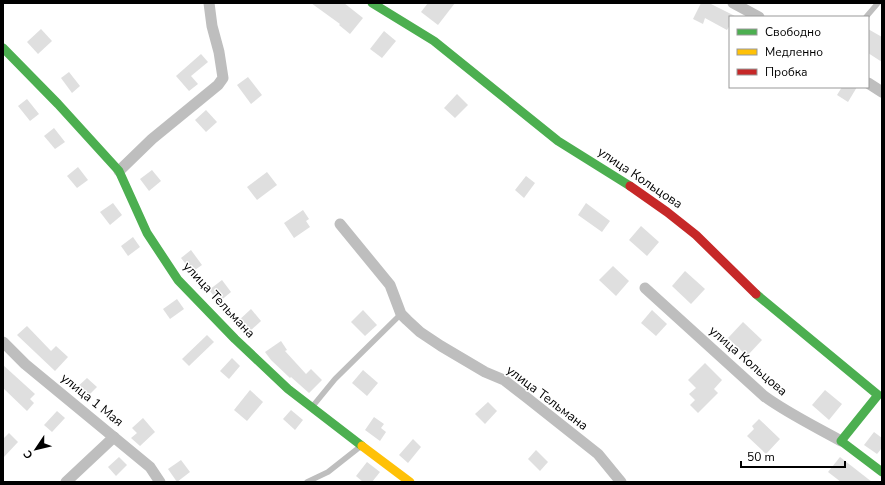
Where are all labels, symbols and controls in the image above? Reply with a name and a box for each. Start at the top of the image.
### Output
legend [729,16,869,88]
text: Свободно [765,24,821,40]
text: Медленно [765,44,823,60]
text: Пробка [765,64,808,80]
street label: улица Кольцова [594,143,686,213]
street label: улица Тельмана [179,258,259,342]
street label: улица Кольцoва [705,322,791,400]
street label: улица Тельмана [502,361,592,435]
street label: улица 1 Мая [57,369,127,431]
north arrow [16,429,56,469]
scale bar [741,443,845,469]
text: С [20,447,37,462]
text: 50 m [747,449,775,465]

